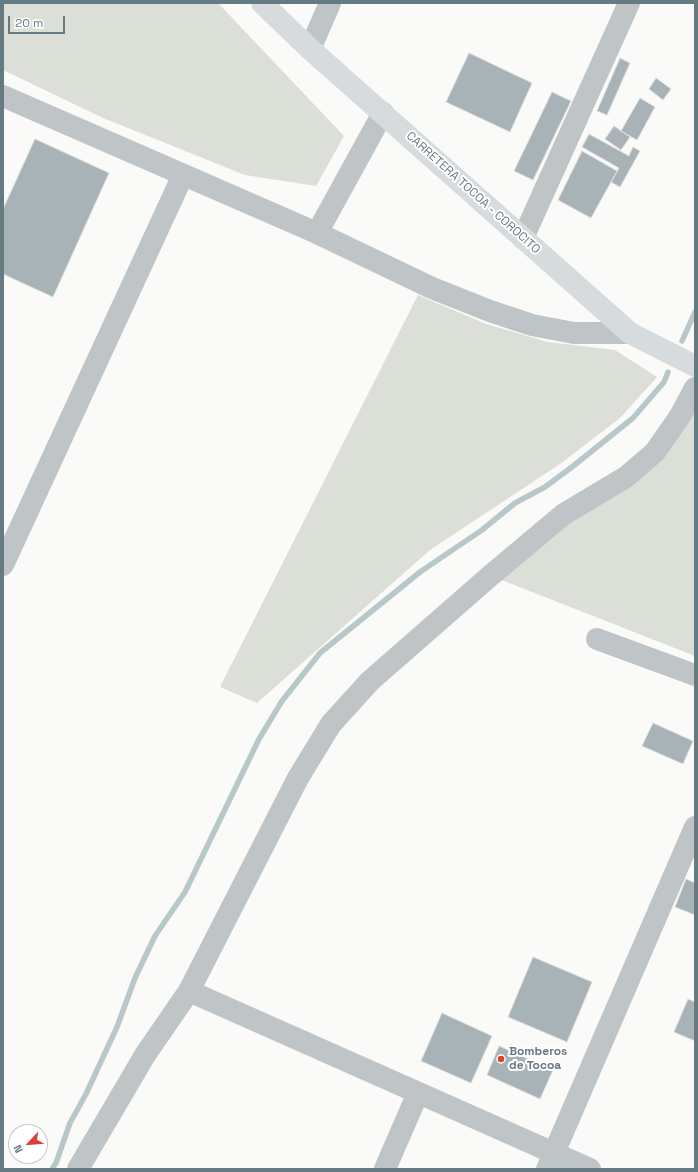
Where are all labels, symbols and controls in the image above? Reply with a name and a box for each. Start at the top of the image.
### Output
scale bar [10,8,67,34]
text: 20 m [15,15,43,31]
street label: CARRETERA TOCOA - COROCITO [403,129,543,257]
place label: Bomberos de Tocoa [509,1045,567,1073]
marker: Bomberos de Tocoa [496,1054,506,1064]
north arrow [8,1124,48,1164]
text: N [10,1142,26,1155]

